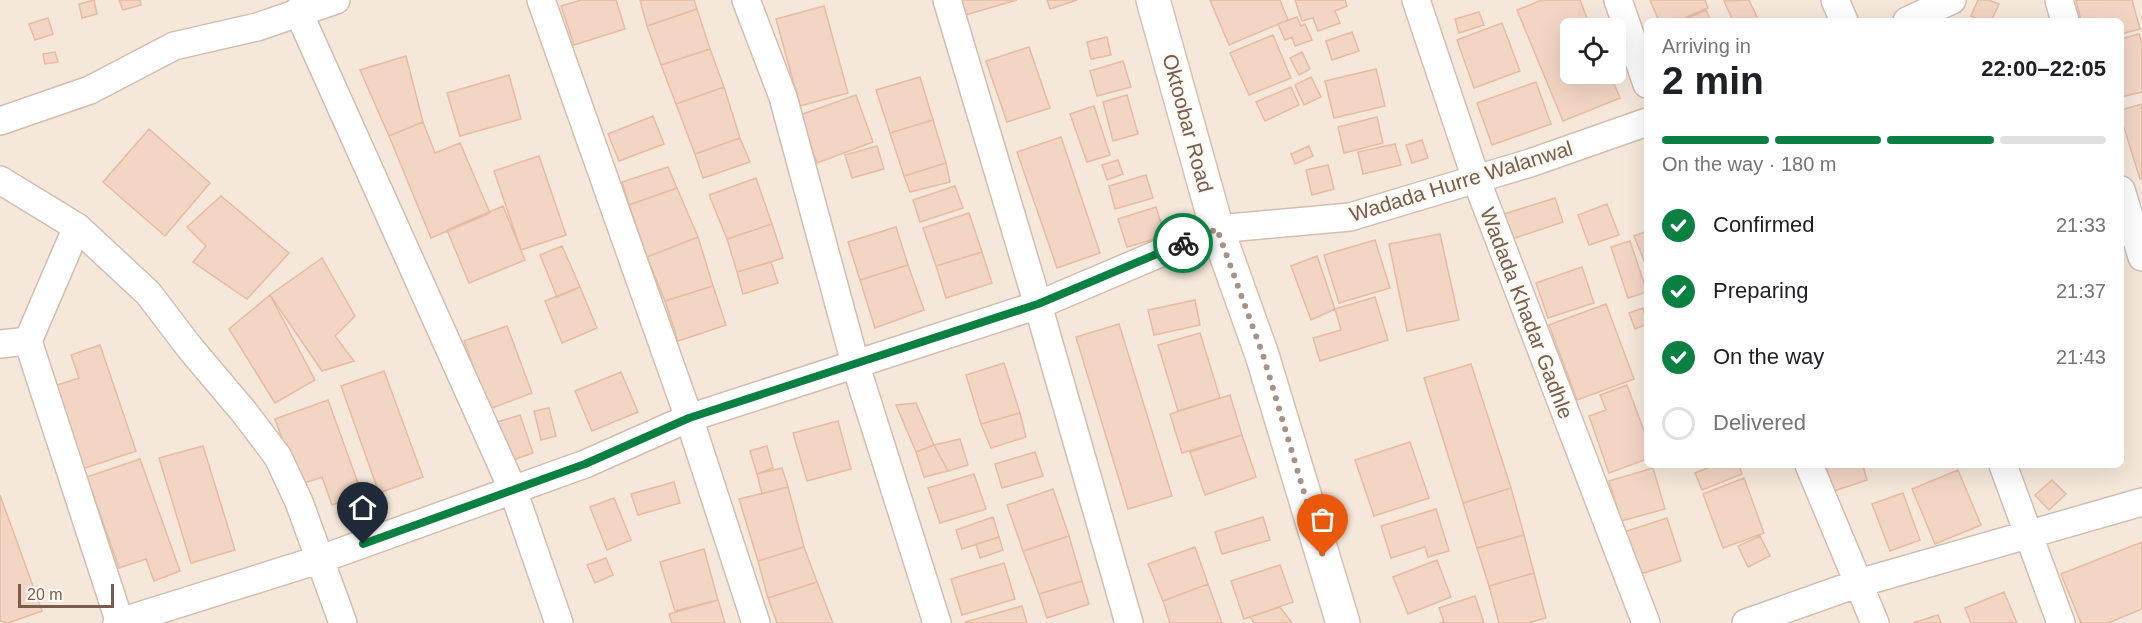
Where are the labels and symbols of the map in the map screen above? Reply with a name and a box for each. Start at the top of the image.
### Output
street label: Oktoobar Road [1158,51,1218,195]
street label: Wadada Hurre Walanwal [1347,136,1575,226]
street label: Wadada Khadar Gadhle [1476,204,1578,422]
courier [1153,213,1213,273]
pin [337,482,388,544]
pin [1297,494,1348,556]
scale bar [18,581,114,608]

